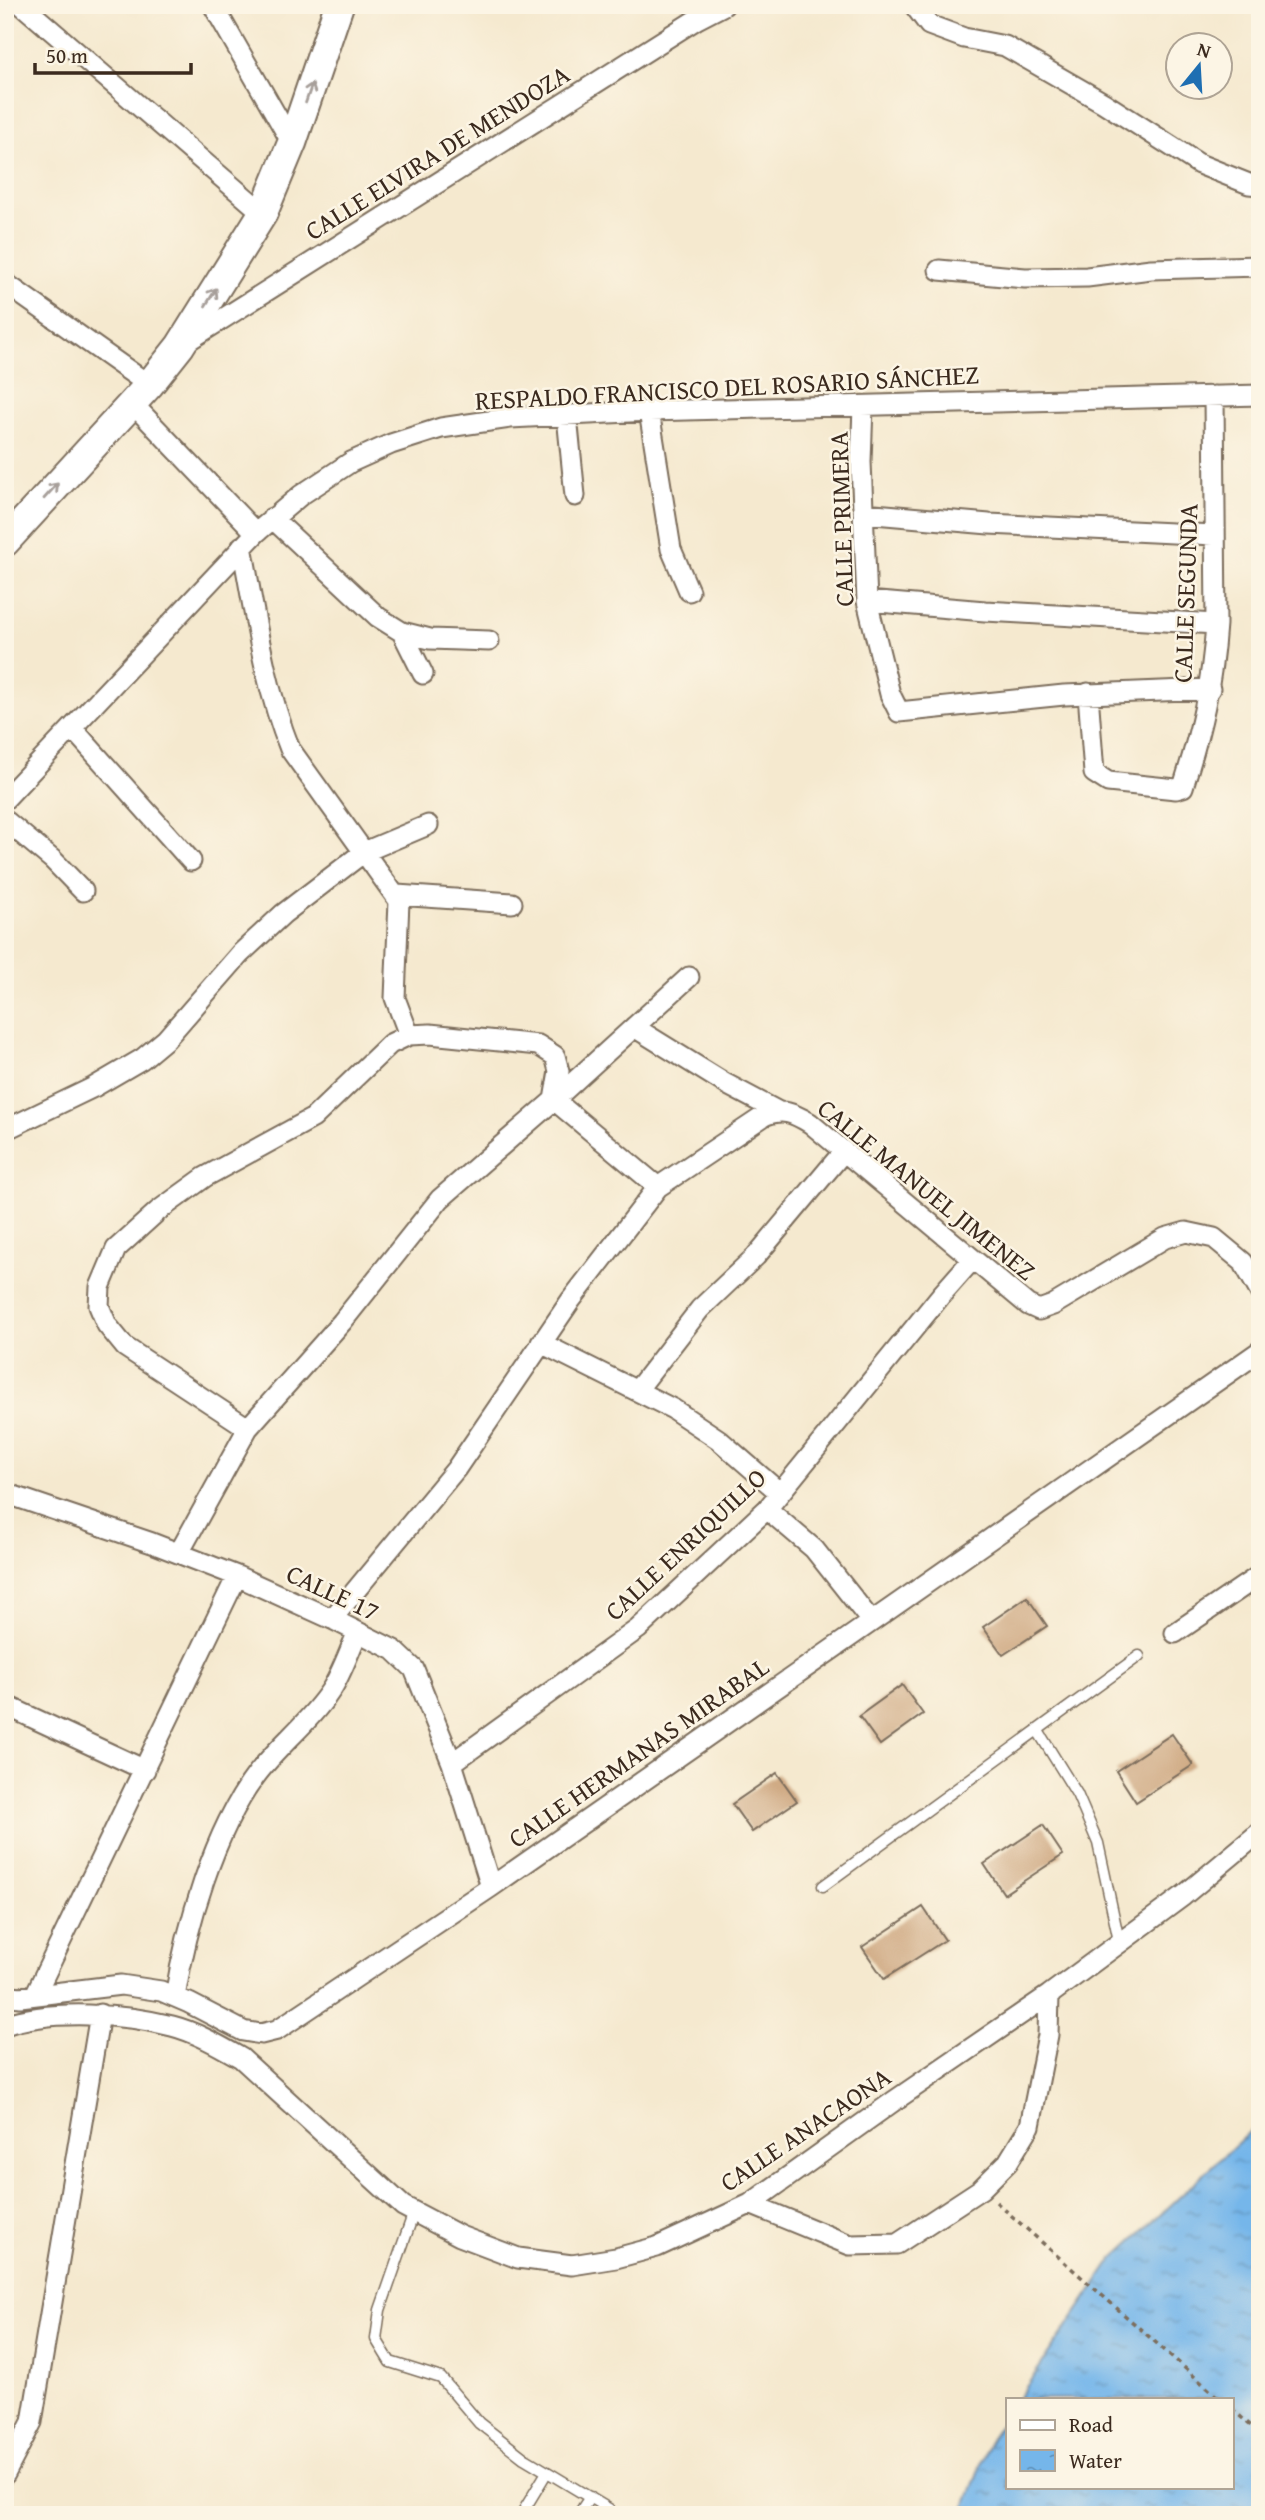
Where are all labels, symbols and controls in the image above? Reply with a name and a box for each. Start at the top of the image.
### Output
scale bar [35,32,191,76]
north arrow [1164,32,1234,102]
text: N [1194,35,1215,65]
text: 50 m [46,40,88,71]
street label: CALLE ELVIRA DE MENDOZA [297,54,577,250]
one-way arrow [303,82,316,104]
one-way arrow [204,287,218,307]
street label: RESPALDO FRANCISCO DEL ROSARIO SÁNCHEZ [474,354,980,420]
street label: CALLE PRIMERA [818,430,864,607]
one-way arrow [43,483,60,500]
street label: CALLE SEGUNDA [1162,502,1208,683]
street label: CALLE MANUEL JIMENEZ [810,1089,1044,1289]
street label: CALLE ENRIQUILLO [595,1459,775,1629]
street label: CALLE 17 [280,1554,386,1630]
street label: CALLE HERMANAS MIRABAL [500,1647,777,1857]
street label: CALLE ANACAONA [712,2057,899,2201]
legend [1006,2398,1234,2488]
text: Road [1069,2409,1114,2440]
text: Water [1069,2445,1122,2476]

